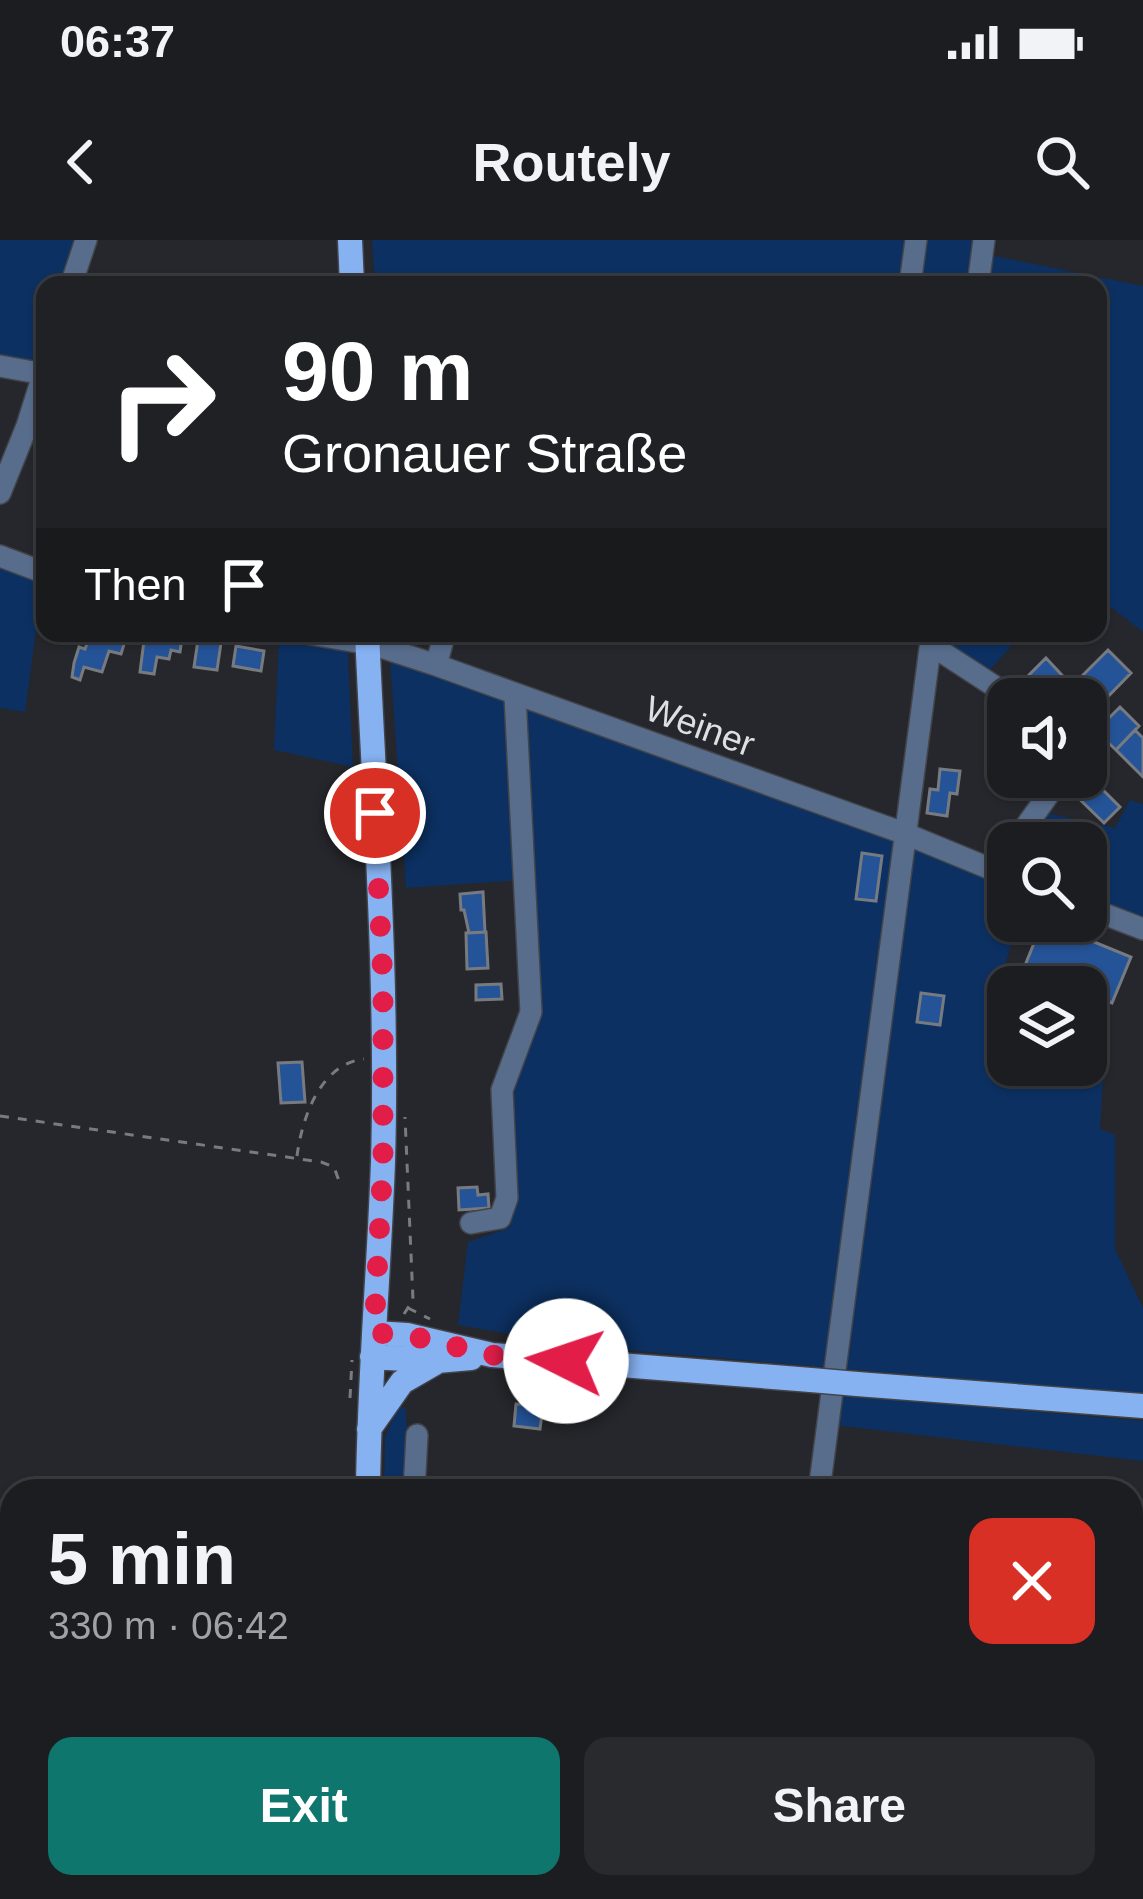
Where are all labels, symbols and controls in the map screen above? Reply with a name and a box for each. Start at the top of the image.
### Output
text: 06:37 [60,16,175,67]
icon: back [48,129,114,195]
icon: search [1029,129,1095,195]
text: Routely [472,132,671,192]
icon: right [84,324,240,480]
text: 90 m [282,324,473,418]
text: Gronauer Straße [282,423,687,483]
icon: arrive [211,552,277,618]
text: Then [84,559,187,610]
map controls [987,678,1107,1086]
button: sound [987,678,1107,798]
street label: Weiner [640,687,760,765]
pin [324,762,426,864]
icon: arrive [342,780,408,846]
button: search [987,822,1107,942]
button: layers [987,966,1107,1086]
position arrow [503,1298,629,1424]
button: close [969,1518,1095,1644]
text: 5 min [48,1519,236,1599]
text: 330 m · 06:42 [48,1604,289,1647]
button: Exit [48,1737,560,1875]
button: Share [584,1737,1095,1875]

